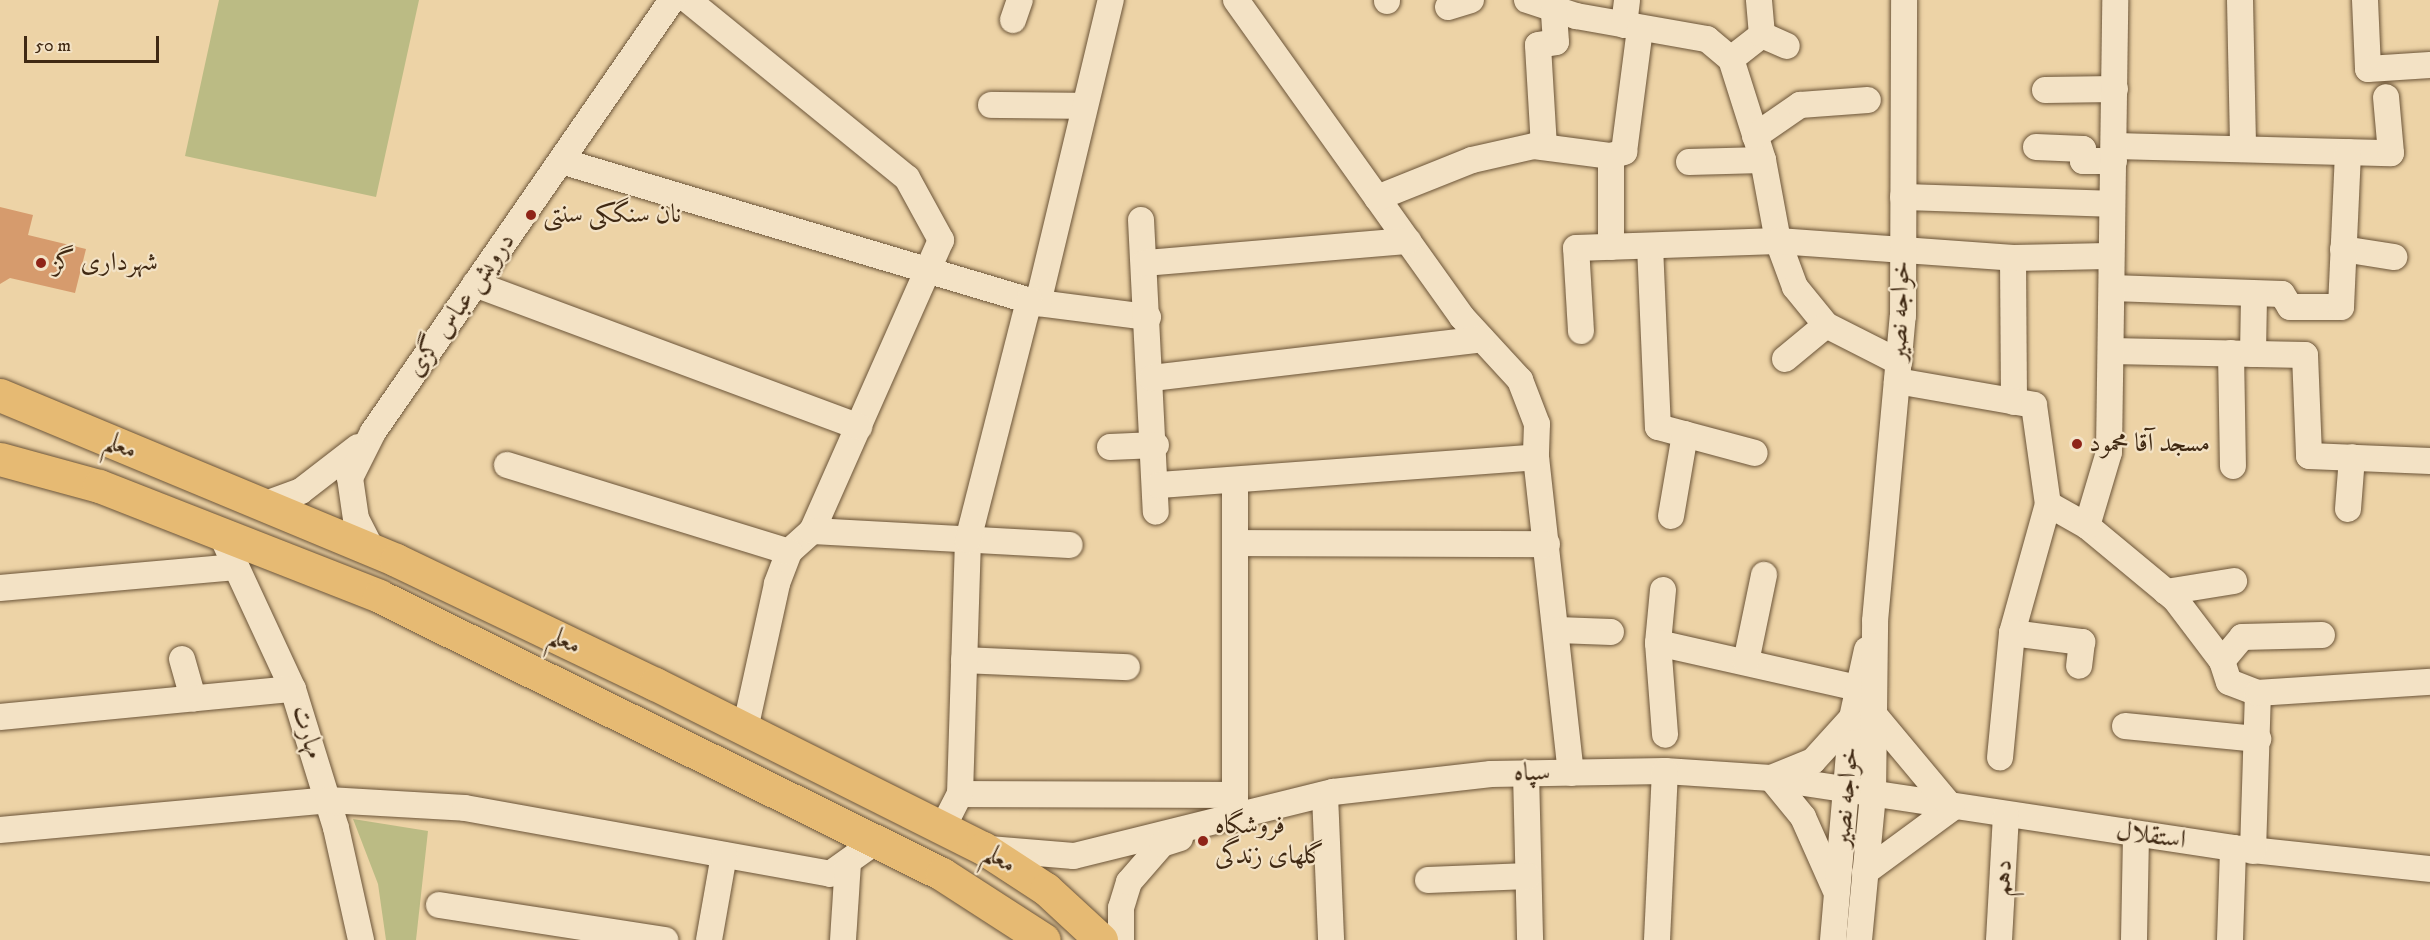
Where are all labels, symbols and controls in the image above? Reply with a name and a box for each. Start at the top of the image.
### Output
scale bar [27,24,162,62]
text: 50 m [35,35,71,57]
place label: نان سنگکی سنتی [543,199,681,231]
marker: نان سنگکی سنتی [524,208,538,222]
street label: درویش عباس گزی [400,227,522,383]
place label: شهرداری گز [53,247,158,279]
marker: شهرداری گز [34,256,48,270]
street label: خواجه نصیر [1883,260,1917,362]
street label: معلم [100,425,142,467]
place label: مسجد آقا محمود [2089,428,2210,460]
marker: مسجد آقا محمود [2070,437,2084,451]
street label: معلم [544,620,586,662]
street label: مهارت [284,702,330,762]
street label: خواجه نصیر [1826,745,1866,849]
street label: سپاه [1513,757,1551,789]
place label: فروشگاه گلهای زندگی [1215,810,1324,872]
street label: استقلال [2114,816,2188,856]
marker: فروشگاه گلهای زندگی [1196,834,1210,848]
street label: معلم [978,837,1022,881]
street label: دهم [1986,859,2020,897]

